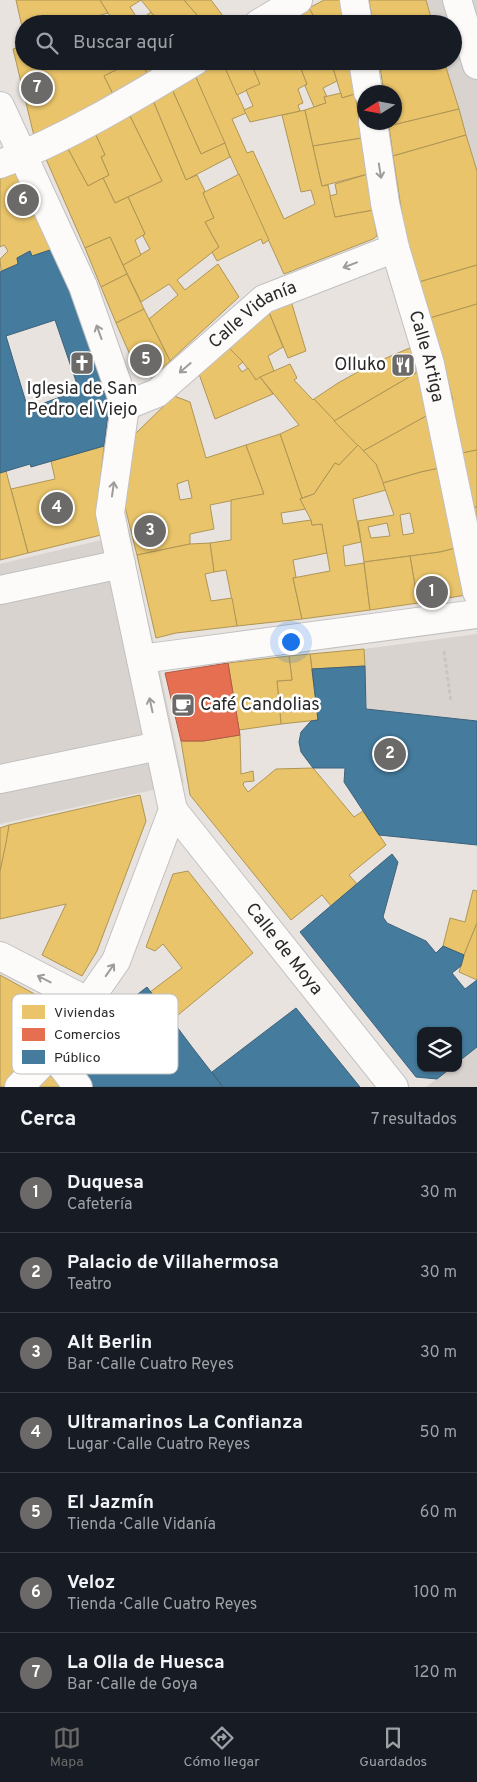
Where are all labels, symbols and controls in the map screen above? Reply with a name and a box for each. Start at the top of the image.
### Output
search box [15,15,462,70]
icon: search [33,29,61,57]
text: Buscar aquí [73,31,173,55]
pin: 7 [21,69,53,107]
north arrow [357,85,402,130]
one-way arrow [376,162,386,178]
pin: 6 [7,181,39,219]
one-way arrow [343,261,358,270]
street label: Calle Vidanía [204,276,300,354]
street label: Calle Artiga [403,308,449,404]
one-way arrow [94,325,103,340]
pin: 5 [130,341,162,379]
church icon: Iglesia de San Pedro el Viejo [69,350,95,376]
restaurant icon: Olluko [390,352,416,378]
place label: Olluko [334,354,386,377]
one-way arrow [178,362,191,374]
place label: Iglesia de San Pedro el Viejo [27,378,137,422]
one-way arrow [109,481,119,497]
pin: 4 [41,489,73,527]
pin: 3 [134,512,166,550]
pin: 1 [416,573,448,611]
your location [278,629,304,655]
cafe icon: Café Candolias [170,692,196,718]
place label: Café Candolias [200,694,320,717]
one-way arrow [146,697,155,713]
pin: 2 [374,735,406,773]
street label: Calle de Moya [240,898,328,1000]
one-way arrow [105,963,115,977]
one-way arrow [37,974,52,983]
legend [12,994,178,1074]
text: Viviendas [54,1005,115,1022]
text: Comercios [54,1027,121,1044]
map controls [417,1027,462,1072]
button: layers [417,1027,462,1072]
text: Público [54,1050,101,1067]
text: Cerca [20,1106,76,1133]
text: 7 resultados [371,1110,457,1130]
text: Duquesa [67,1171,144,1195]
text: 1 [33,1183,39,1203]
text: 30 m [420,1183,457,1203]
text: Cafetería [67,1195,133,1215]
text: Palacio de Villahermosa [67,1251,279,1275]
text: 2 [31,1263,41,1283]
text: 30 m [420,1263,457,1283]
text: Teatro [67,1275,112,1295]
text: Alt Berlin [67,1331,152,1355]
text: 3 [31,1343,41,1363]
text: 30 m [420,1343,457,1363]
text: Bar · Calle Cuatro Reyes [67,1355,234,1375]
text: Ultramarinos La Confianza [67,1411,303,1435]
text: 4 [31,1423,41,1443]
text: 50 m [420,1423,457,1443]
text: Lugar · Calle Cuatro Reyes [67,1435,250,1455]
text: El Jazmín [67,1491,154,1515]
text: 5 [31,1503,41,1523]
text: 60 m [420,1503,457,1523]
text: Tienda · Calle Vidanía [67,1515,216,1535]
text: Veloz [67,1571,115,1595]
text: 6 [31,1583,41,1603]
text: 100 m [413,1583,457,1603]
text: Tienda · Calle Cuatro Reyes [67,1595,257,1615]
text: La Olla de Huesca [67,1651,225,1675]
text: 7 [32,1663,40,1683]
text: 120 m [414,1663,457,1683]
text: Bar · Calle de Goya [67,1675,197,1695]
tab: Mapa [50,1724,84,1771]
tab: Cómo llegar [183,1724,260,1771]
tab: Guardados [359,1724,427,1771]

